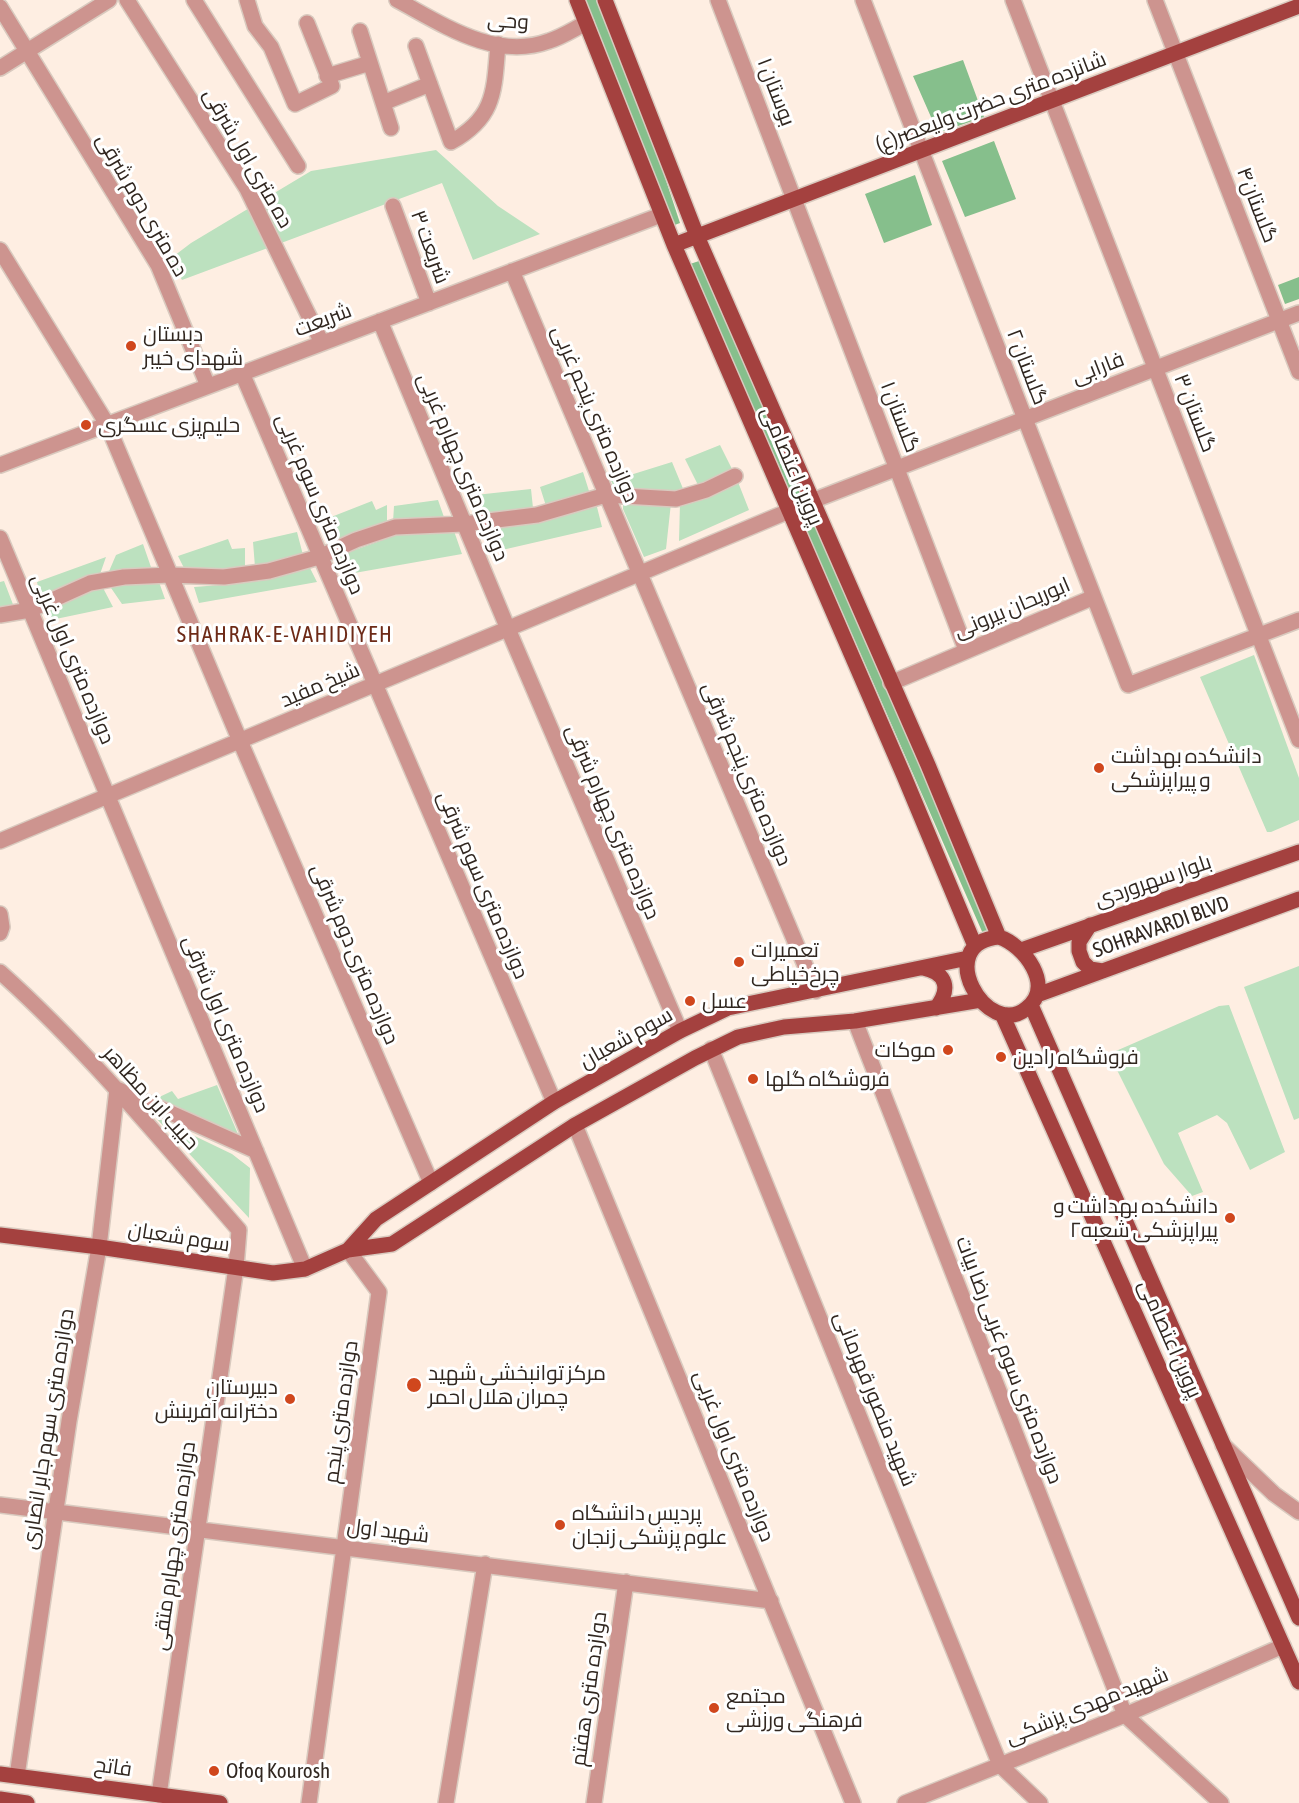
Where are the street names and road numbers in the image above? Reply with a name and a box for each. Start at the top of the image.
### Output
street label: وحی [486,7,530,35]
street label: شانزده متری حضرت ولیعصر(ع) [872,46,1110,158]
street label: بوستان ۱ [752,54,800,130]
street label: ده متری اول شرقی [198,84,298,232]
street label: ده متری دوم شرقی [91,129,193,281]
street label: گلستان۴ [1231,164,1283,246]
street label: شریعت ۳ [405,207,455,287]
street label: شریعت [291,298,355,342]
street label: دوازده متری پنجم غربی [546,322,644,506]
street label: گلستان ۲ [1001,326,1053,408]
street label: فارابی [1068,347,1128,389]
street label: دوازده متری چهارم غربی [412,369,514,565]
street label: گلستان ۳ [1169,370,1221,456]
street label: گلستان ۱ [875,378,925,456]
street label: پروین اعتصامی [756,403,828,529]
street label: دوازده متری سوم غربی [270,410,370,598]
street label: دوازده متری اول غربی [26,570,120,748]
street label: ابوریحان بیرونی [950,572,1074,644]
street label: شیخ مفید [276,657,364,713]
street label: دوازده متری پنجم شرقی [697,678,797,870]
street label: دوازده متری چهارم شرقی [560,721,666,923]
street label: دوازده متری سوم شرقی [432,787,534,983]
street label: بلوار سهروردی [1091,849,1215,913]
street label: دوازده متری دوم شرقی [306,860,404,1048]
street label: SOHRAVARDI BLVD [1089,891,1233,963]
street label: دوازده متری اول شرقی [177,932,275,1116]
street label: سوم شعبان [575,1002,677,1074]
street label: حبیب ابن مظاهر [98,1041,204,1155]
street label: سوم شعبان [126,1217,232,1257]
street label: دوازده متری سوم غربی رضا بیات [950,1233,1068,1487]
street label: پروین اعتصامی [1133,1276,1207,1402]
street label: دوازده متری سوم جابر انصاری [17,1307,79,1551]
street label: شهید منصور قهرمانی [828,1308,922,1490]
street label: دوازده متری پنجم [319,1339,363,1485]
street label: دوازده متری اول غربی [688,1367,780,1545]
street label: دوازده متری چهارم متقی [147,1440,201,1652]
street label: شهید اول [345,1513,431,1549]
street label: دوازده متری هفتم [566,1610,612,1768]
street label: شهید مهدی پزشکی [1002,1662,1172,1750]
street label: فاتح [93,1752,133,1782]

